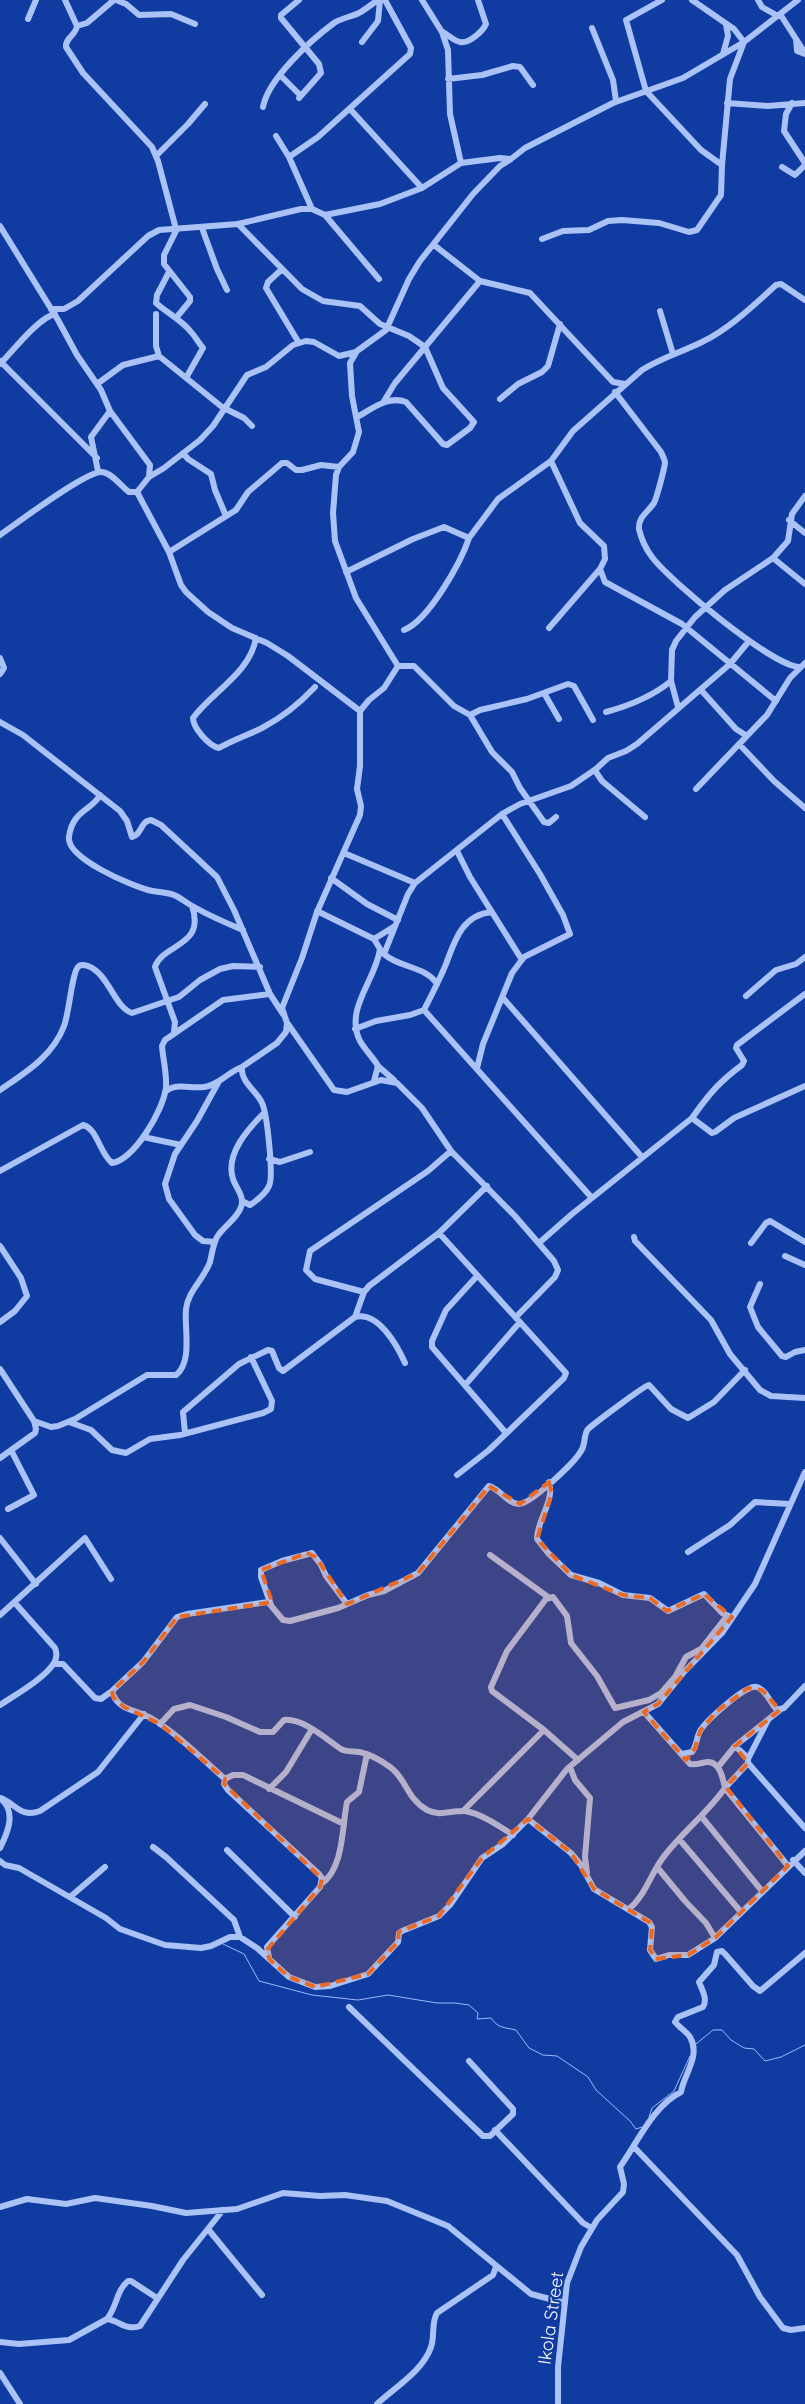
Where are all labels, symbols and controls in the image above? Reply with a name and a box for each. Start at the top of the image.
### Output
street label: Ikola Street [533,2270,568,2366]

